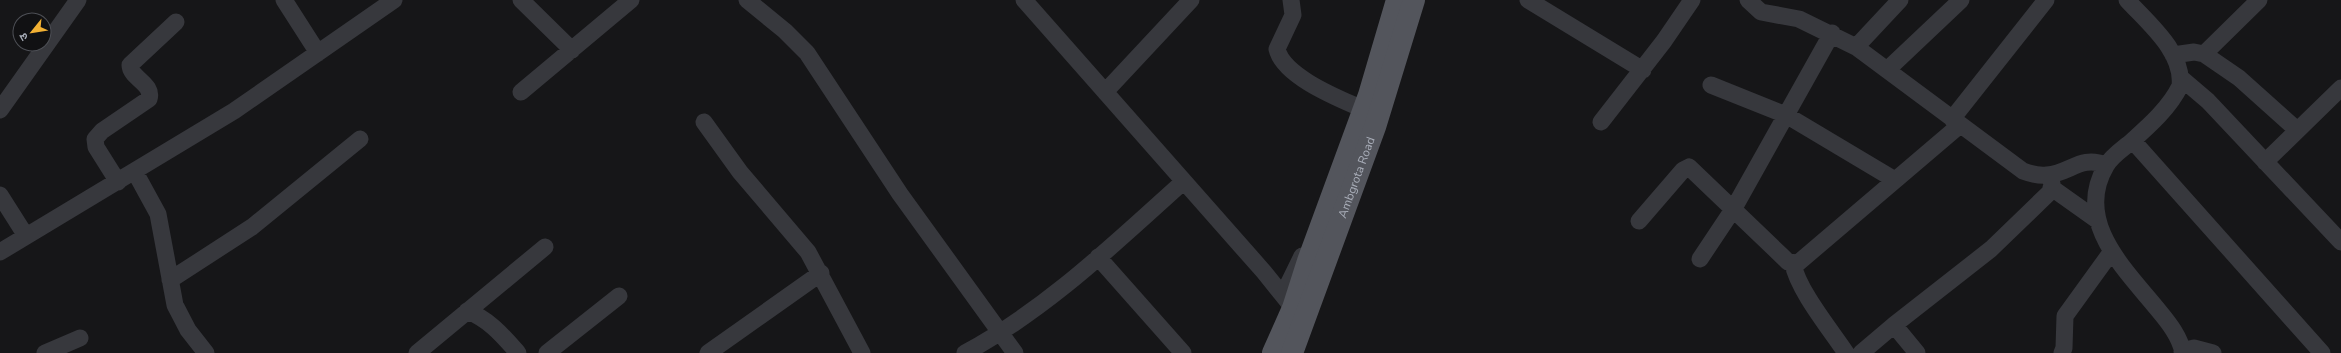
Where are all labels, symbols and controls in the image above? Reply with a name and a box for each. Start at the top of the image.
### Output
north arrow [12,12,52,52]
text: उ [15,30,32,43]
street label: Ambgrota Road [1334,135,1379,220]

